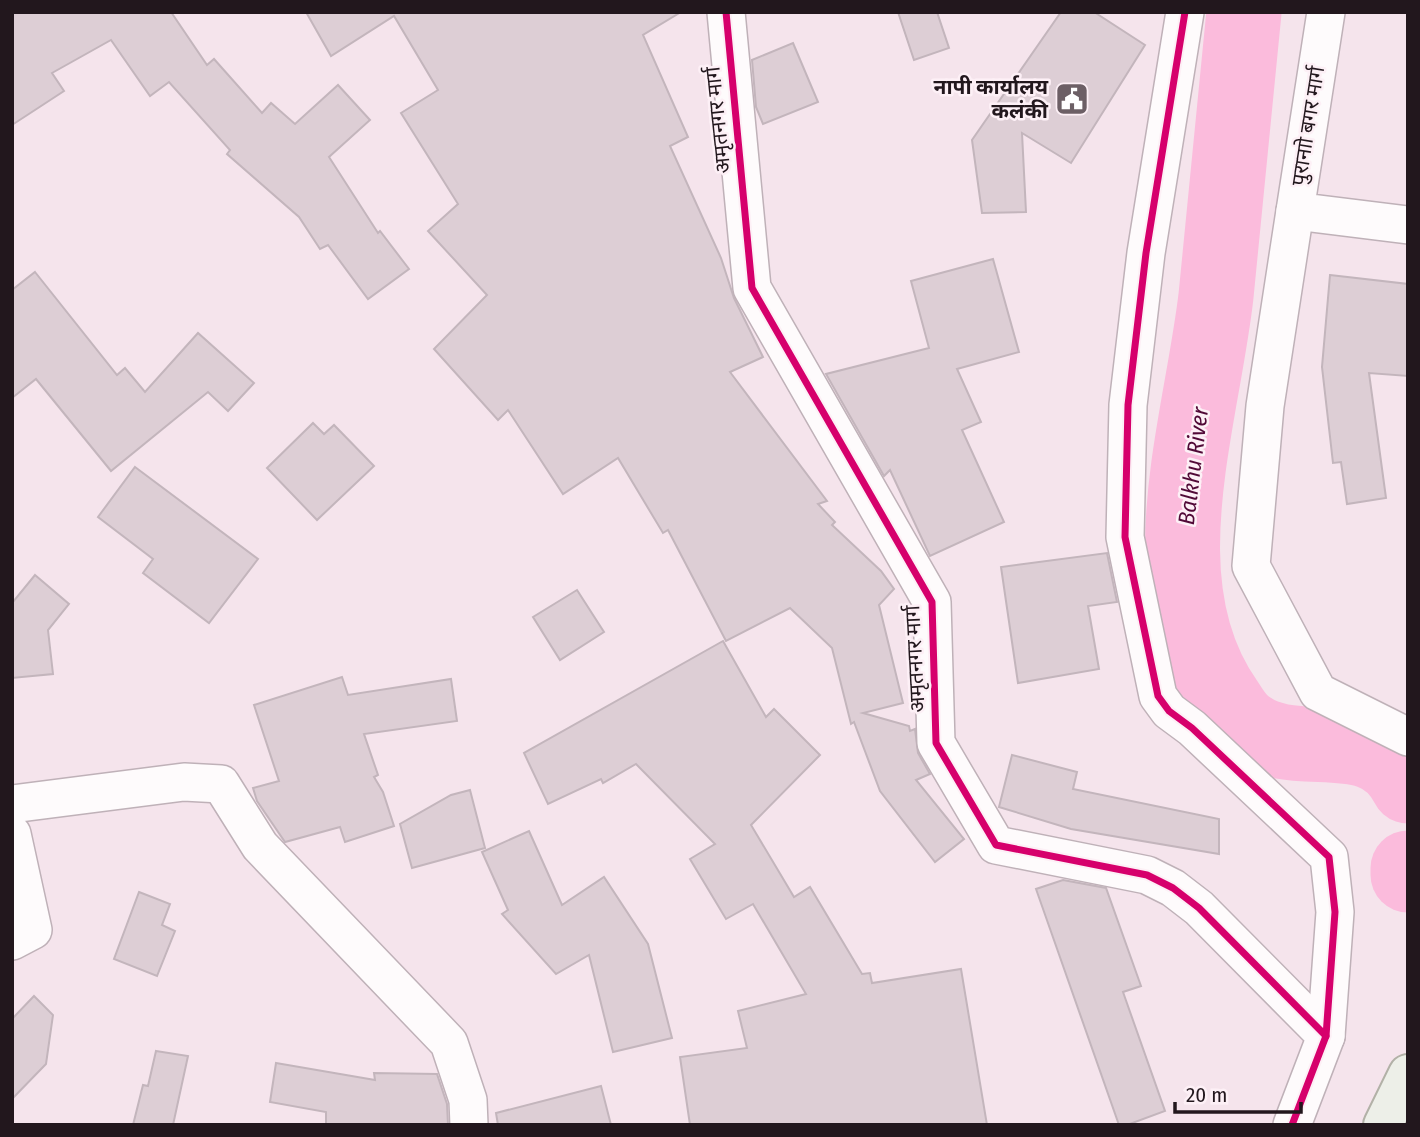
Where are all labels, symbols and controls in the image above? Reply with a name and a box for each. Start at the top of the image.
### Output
street label: पुरानाो बगर मार्ग [1286,63,1330,188]
street label: अमृतनगर मार्ग [699,64,737,175]
place label: नापी कार्यालय कलंकी [934,74,1049,124]
public building icon: नापी कार्यालय कलंकी [1053,80,1091,118]
water label: Balkhu River [1172,404,1214,526]
street label: अमृतनगर मार्ग [899,604,931,713]
scale bar [1175,1070,1301,1114]
text: 20 m [1186,1082,1227,1108]

